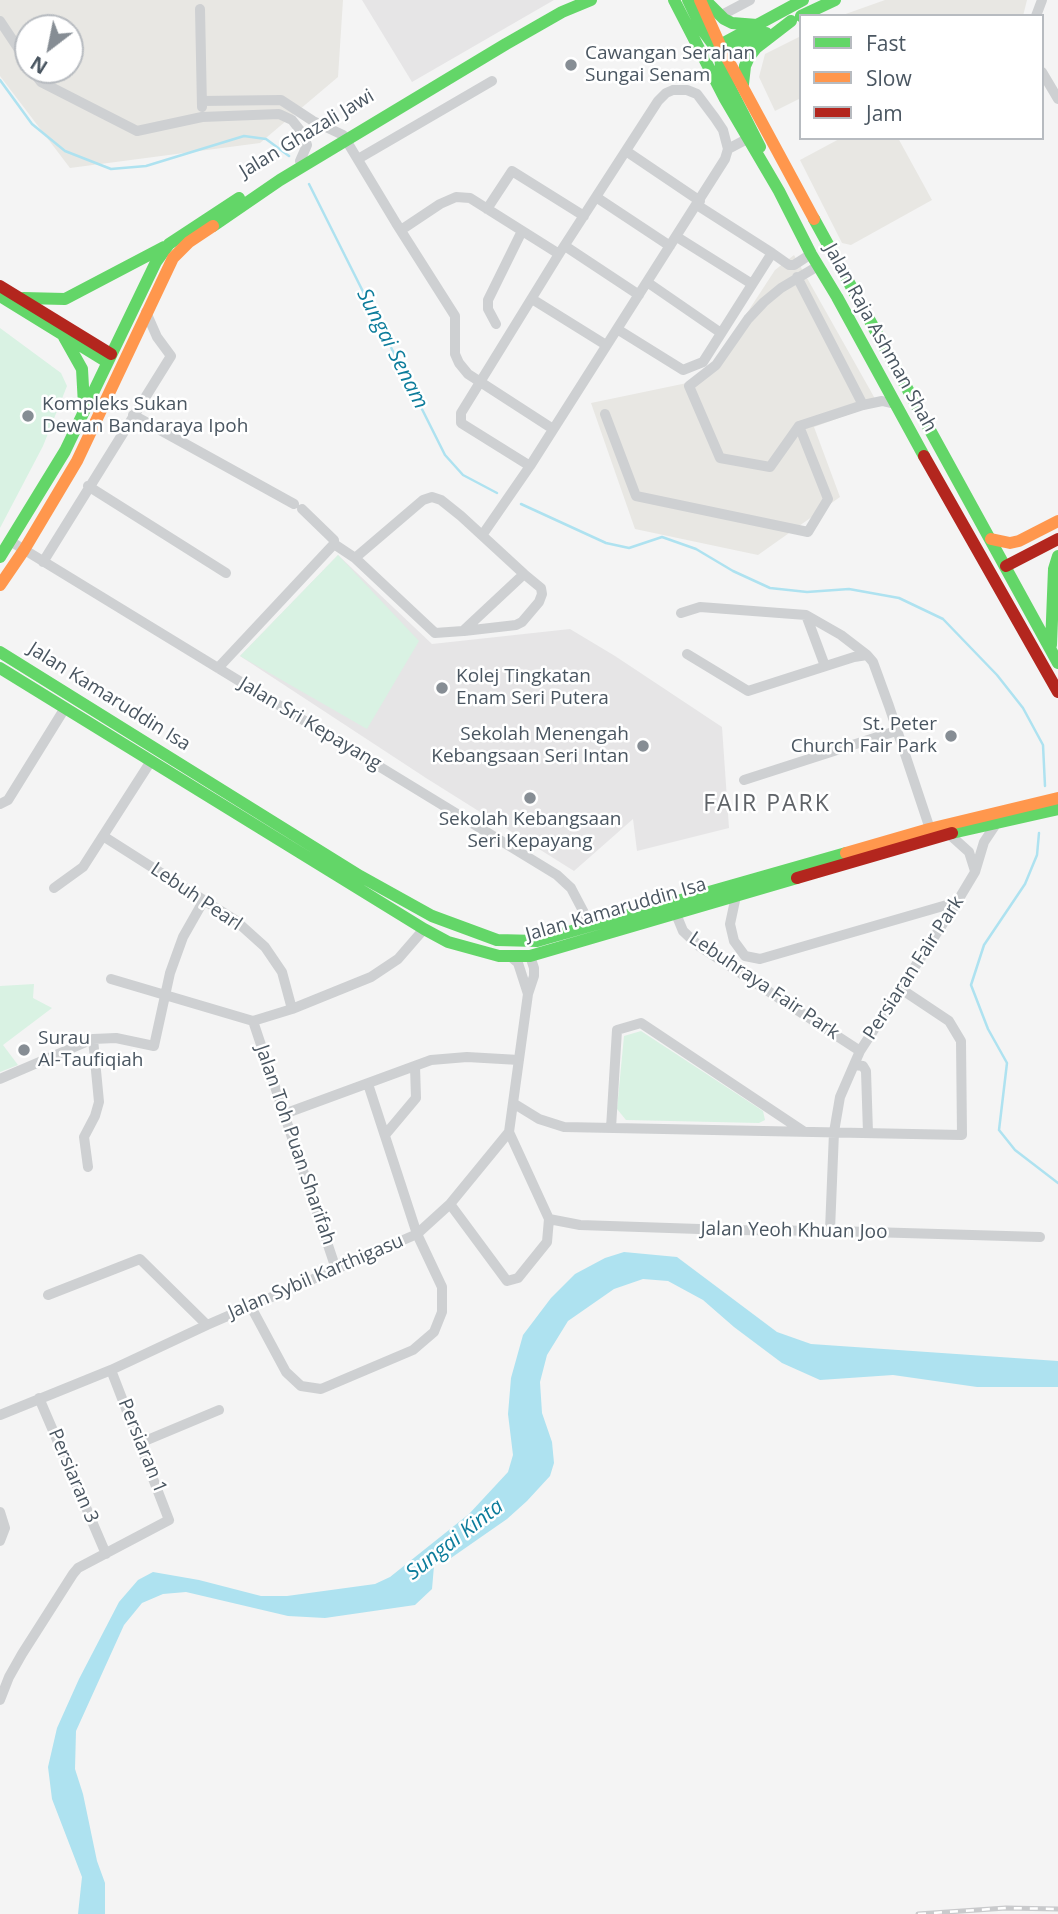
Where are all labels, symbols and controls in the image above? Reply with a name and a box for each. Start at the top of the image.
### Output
north arrow [14,14,84,84]
legend [799,14,1044,140]
text: Fast [866,29,906,57]
place label: Cawangan Serahan Sungai Senam [585,43,755,87]
text: N [25,50,52,80]
marker: Cawangan Serahan Sungai Senam [563,57,579,73]
text: Slow [866,64,912,92]
street label: Jalan Ghazali Jawi [236,85,378,183]
text: Jam [866,99,903,127]
street label: Jalan Raja Ashman Shah [819,240,941,436]
water label: Sungai Senam [351,285,433,413]
place label: Kompleks Sukan Dewan Bandaraya Ipoh [42,394,248,438]
marker: Kompleks Sukan Dewan Bandaraya Ipoh [20,408,36,424]
street label: Jalan Kamaruddin Isa [24,638,194,756]
place label: Kolej Tingkatan Enam Seri Putera [456,666,609,710]
street label: Jalan Sri Kepayang [235,672,385,776]
marker: Kolej Tingkatan Enam Seri Putera [434,680,450,696]
place label: St. Peter Church Fair Park [791,714,937,758]
place label: Sekolah Menengah Kebangsaan Seri Intan [431,724,629,768]
marker: St. Peter Church Fair Park [943,728,959,744]
marker: Sekolah Menengah Kebangsaan Seri Intan [635,738,651,754]
marker: Sekolah Kebangsaan Seri Kepayang [522,790,538,806]
district label: FAIR PARK [704,790,830,818]
place label: Sekolah Kebangsaan Seri Kepayang [439,809,621,853]
street label: Lebuh Pearl [146,858,246,936]
street label: Jalan Kamaruddin Isa [523,873,709,947]
street label: Persiaran Fair Park [859,892,969,1044]
street label: Lebuhraya Fair Park [684,927,844,1045]
place label: Surau Al-Taufiqiah [38,1028,143,1072]
marker: Surau Al-Taufiqiah [16,1042,32,1058]
street label: Jalan Toh Puan Sharifah [250,1042,340,1248]
street label: Jalan Yeoh Khuan Joo [700,1218,888,1244]
street label: Jalan Sybil Karthigasu [225,1230,407,1324]
street label: Persiaran 1 [113,1395,171,1497]
street label: Persiaran 3 [43,1425,103,1527]
water label: Sungai Kinta [401,1494,509,1586]

